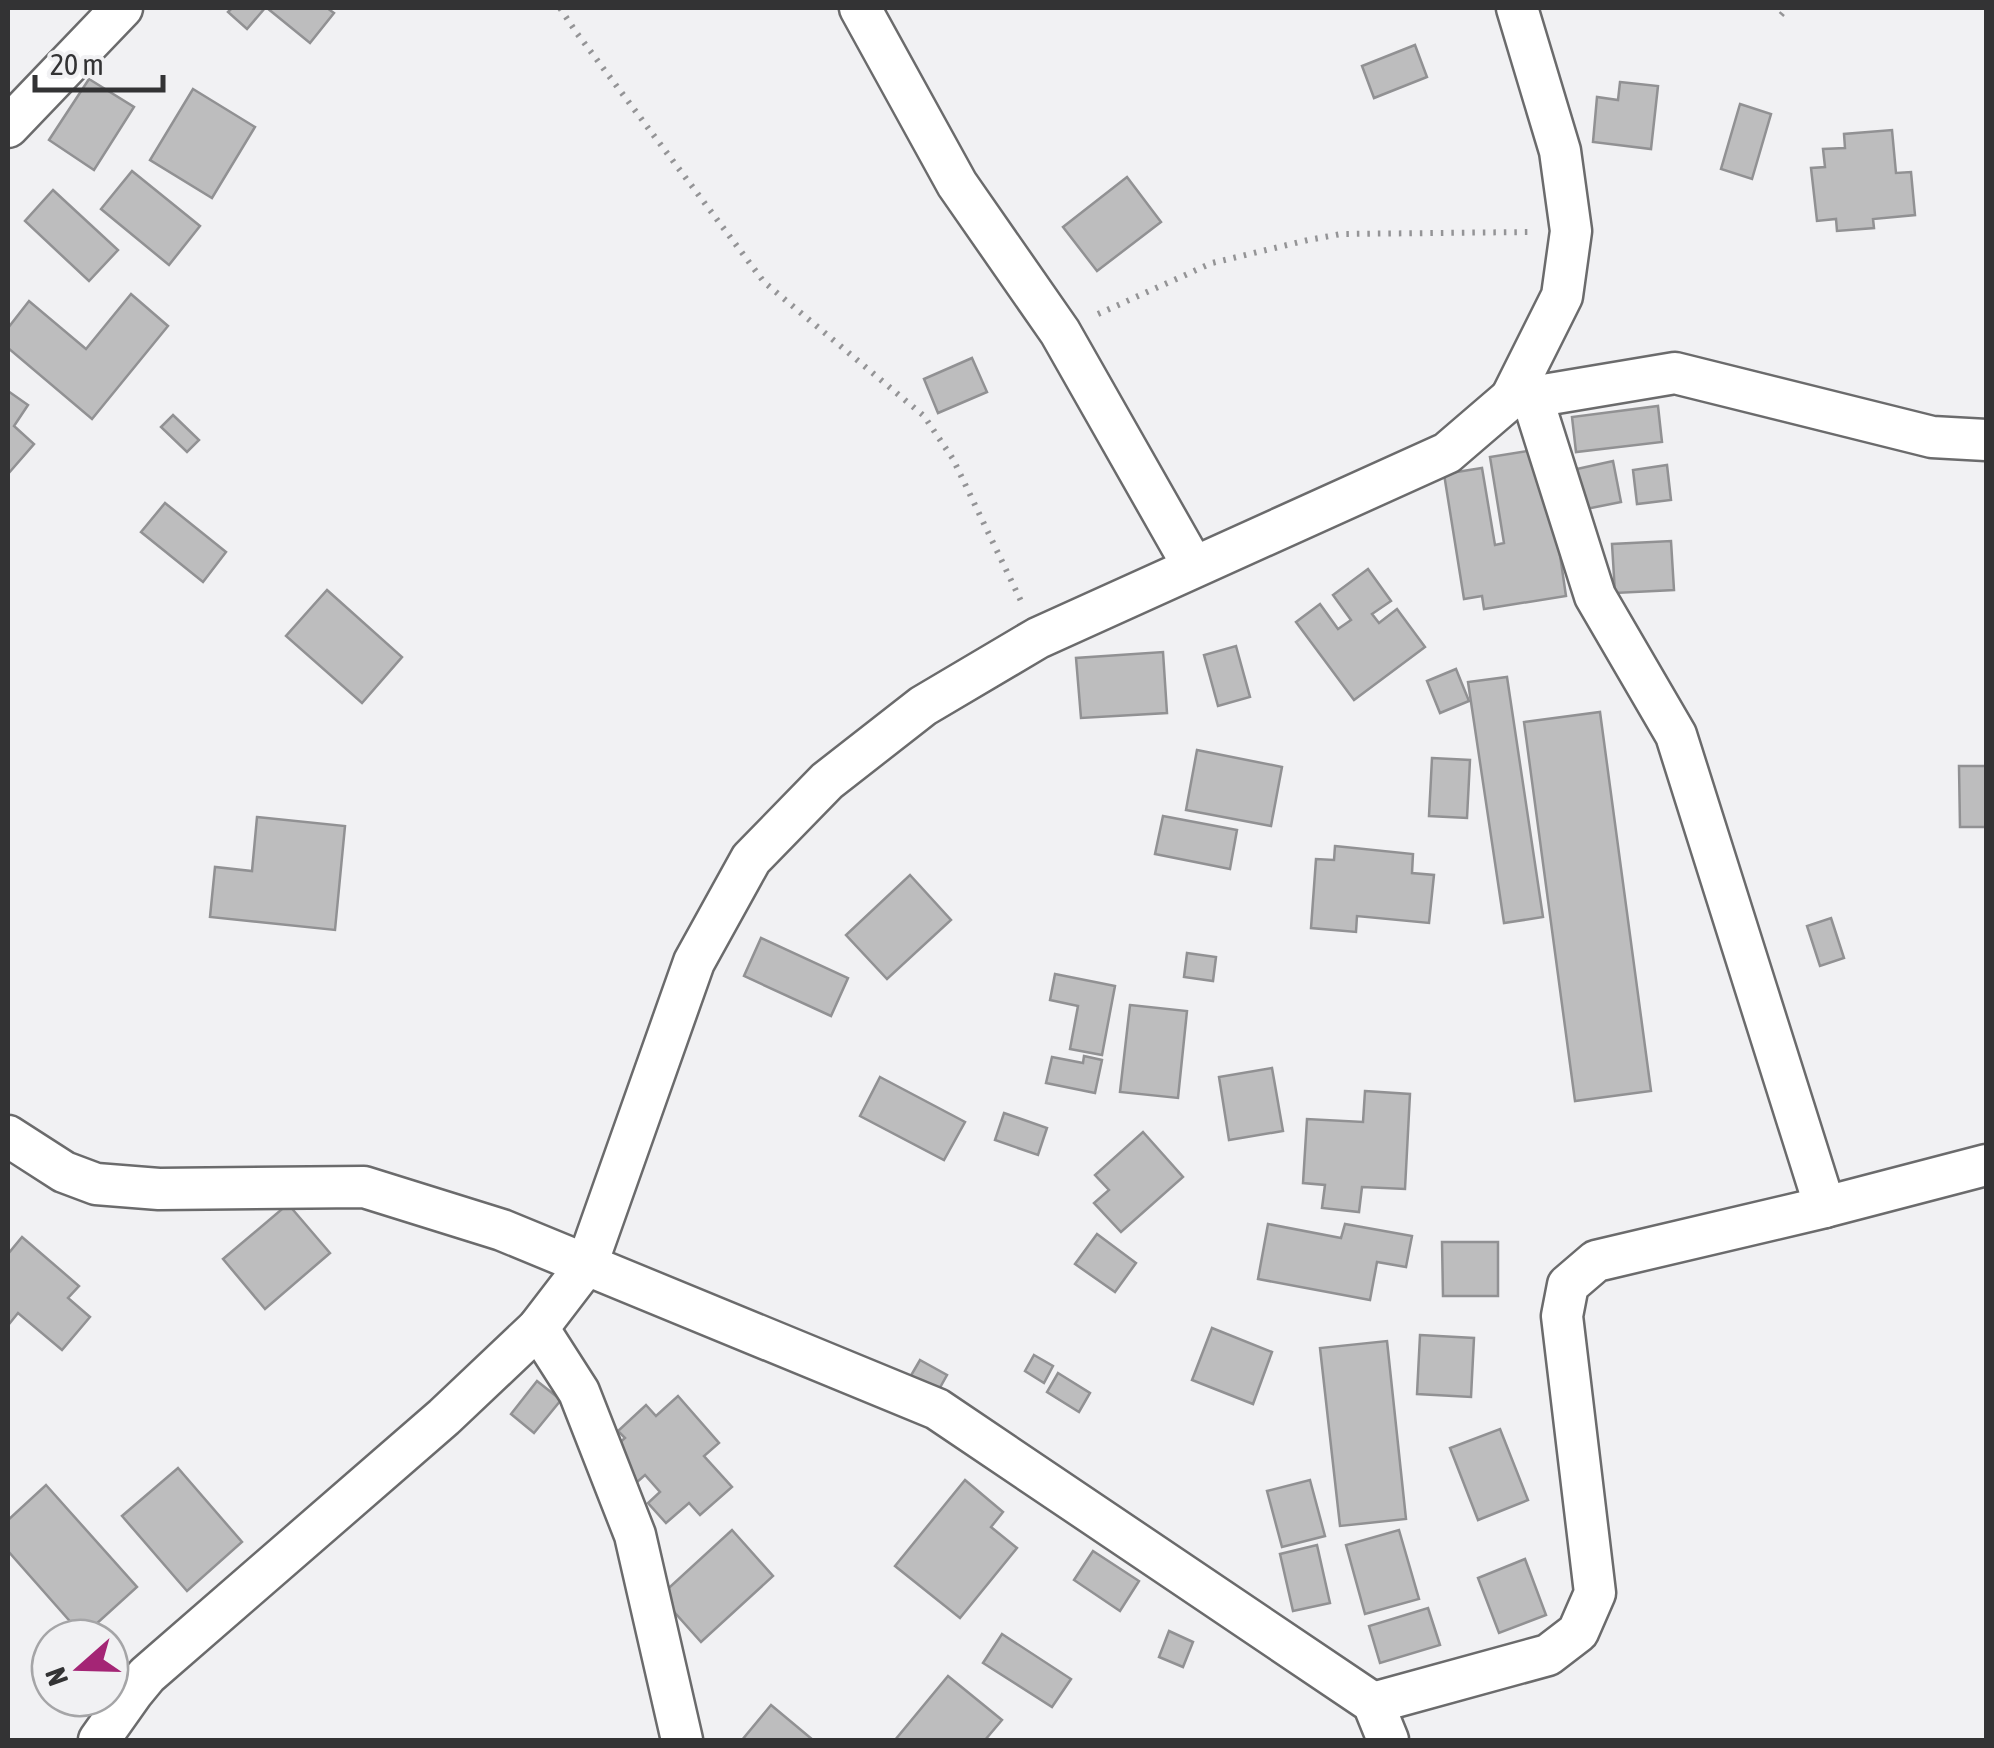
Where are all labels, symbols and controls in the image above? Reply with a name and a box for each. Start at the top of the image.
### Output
scale bar [35,30,162,92]
text: 20 m [50,47,104,81]
north arrow [30,1618,130,1718]
text: N [39,1663,74,1690]

